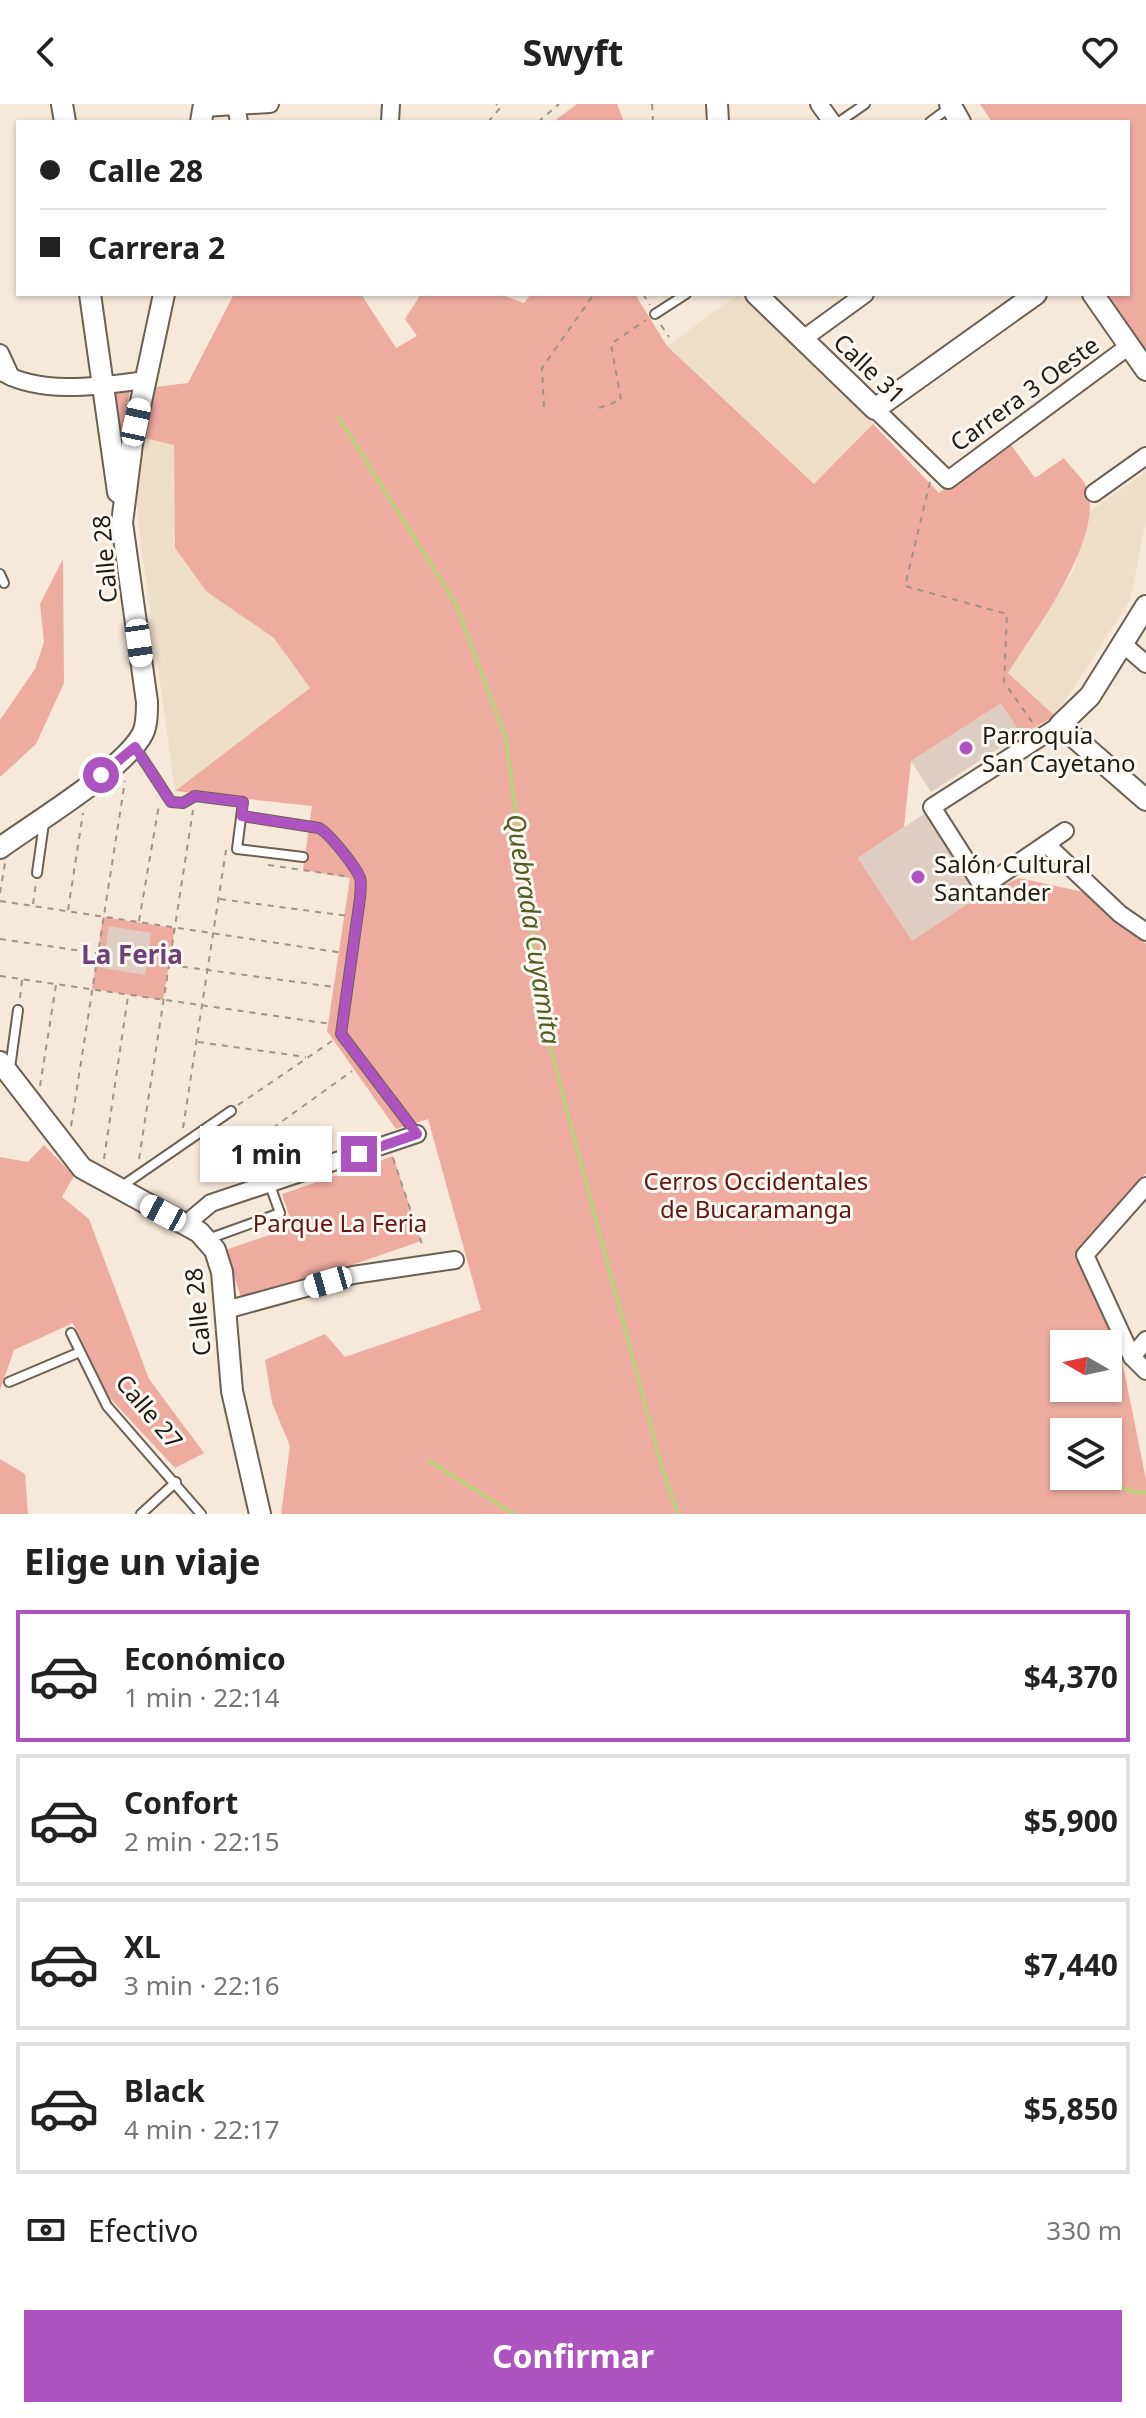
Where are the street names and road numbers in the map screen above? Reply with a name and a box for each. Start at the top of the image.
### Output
street label: Calle 31 [827,325,913,411]
street label: Carrera 3 Oeste [943,328,1105,458]
street label: Calle 28 [84,514,124,604]
street label: Calle 28 [176,1266,218,1358]
street label: Calle 27 [109,1367,191,1455]

